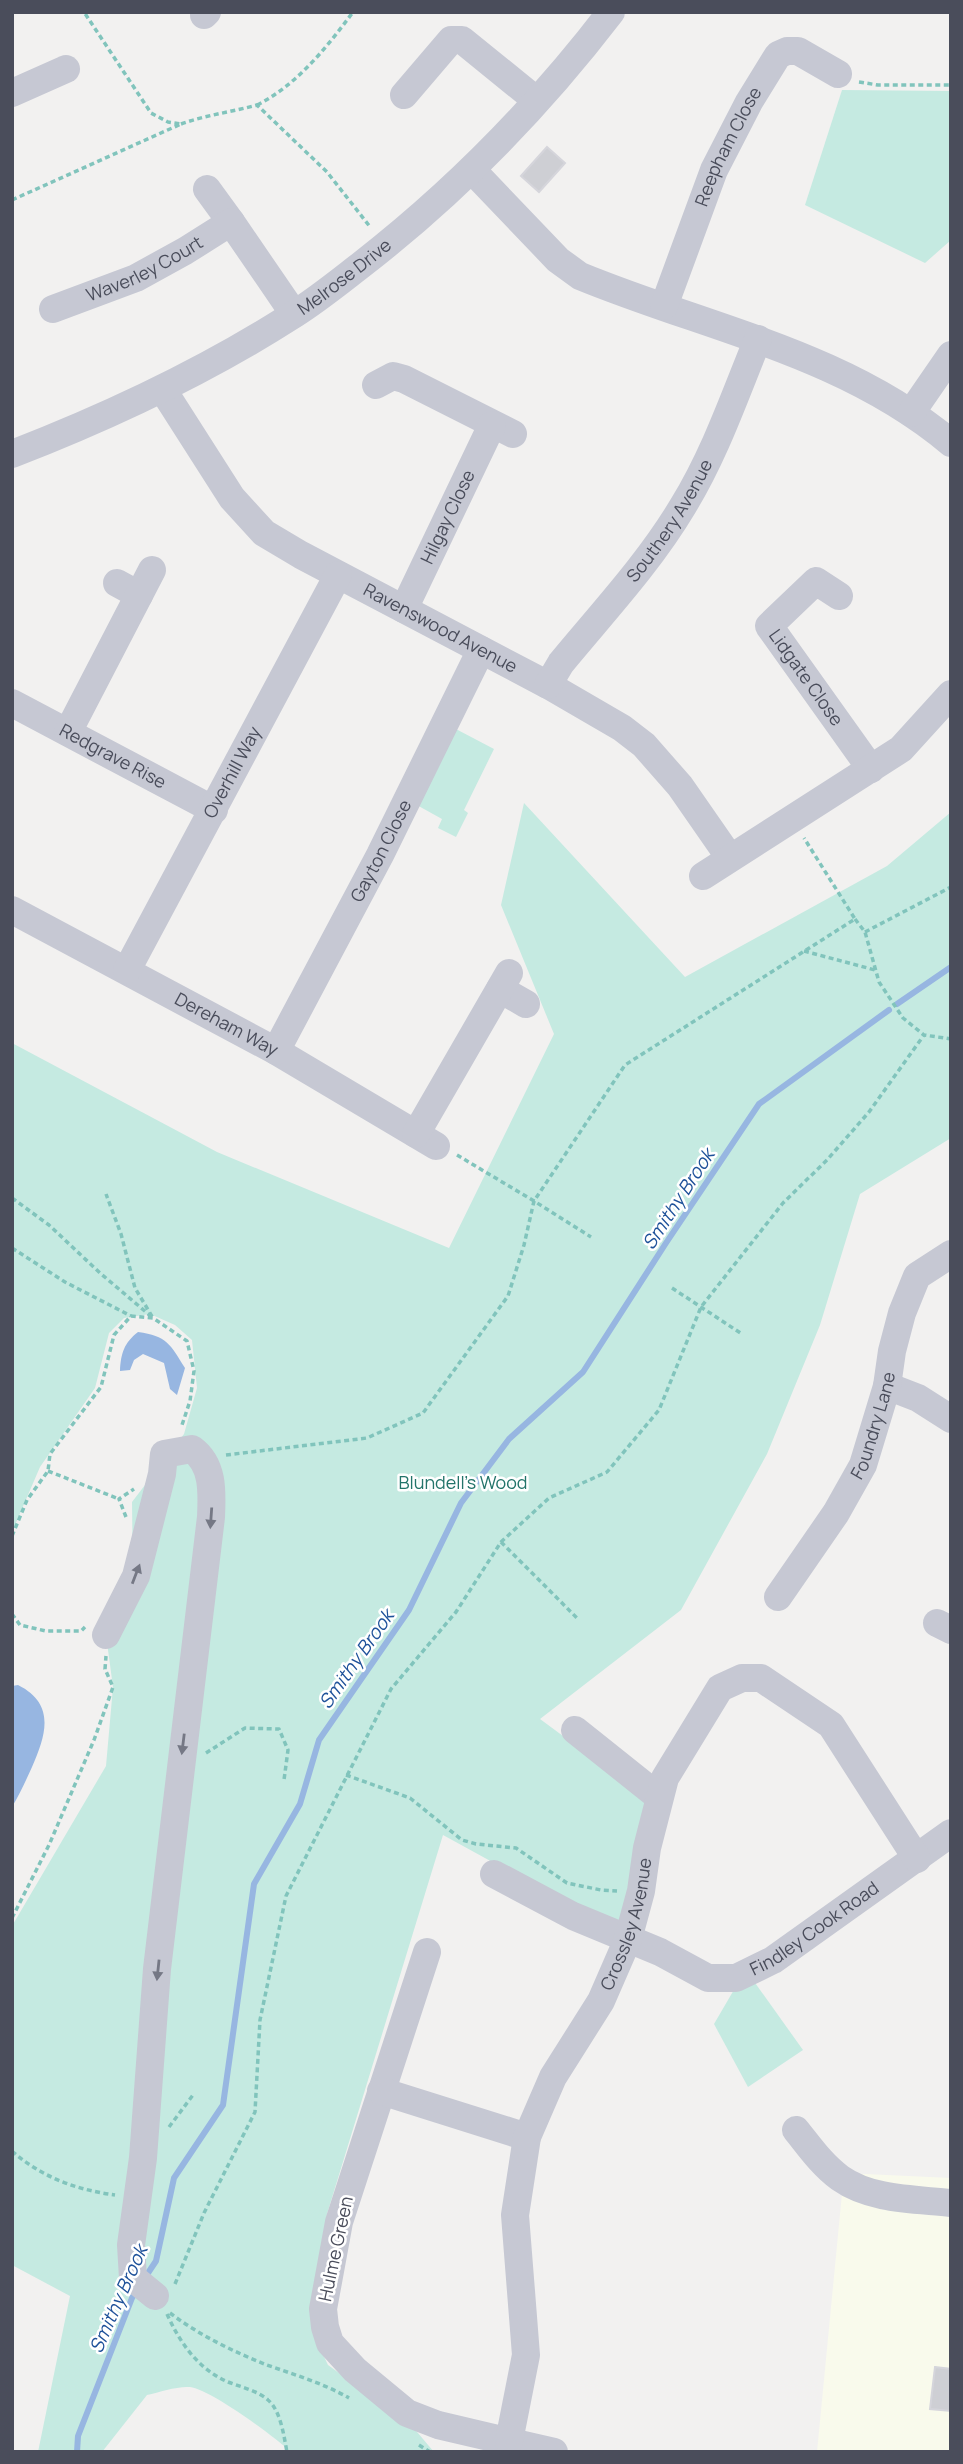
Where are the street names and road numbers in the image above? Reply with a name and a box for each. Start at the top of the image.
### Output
street label: Reepham Close [689,82,767,209]
street label: Waverley Court [83,230,207,307]
street label: Melrose Drive [292,233,396,320]
street label: Southery Avenue [620,455,717,587]
street label: Hilgay Close [414,466,480,568]
street label: Ravenswood Avenue [360,577,522,678]
street label: Lidgate Close [764,624,849,730]
street label: Redgrave Rise [56,717,171,794]
street label: Overhill Way [197,721,266,822]
street label: Gayton Close [344,795,416,906]
street label: Dereham Way [171,986,283,1061]
street label: Foundry Lane [844,1370,900,1483]
street label: Crossley Avenue [594,1856,657,1994]
street label: Findley Cook Road [746,1875,883,1980]
street label: Hulme Green [312,2194,358,2304]

